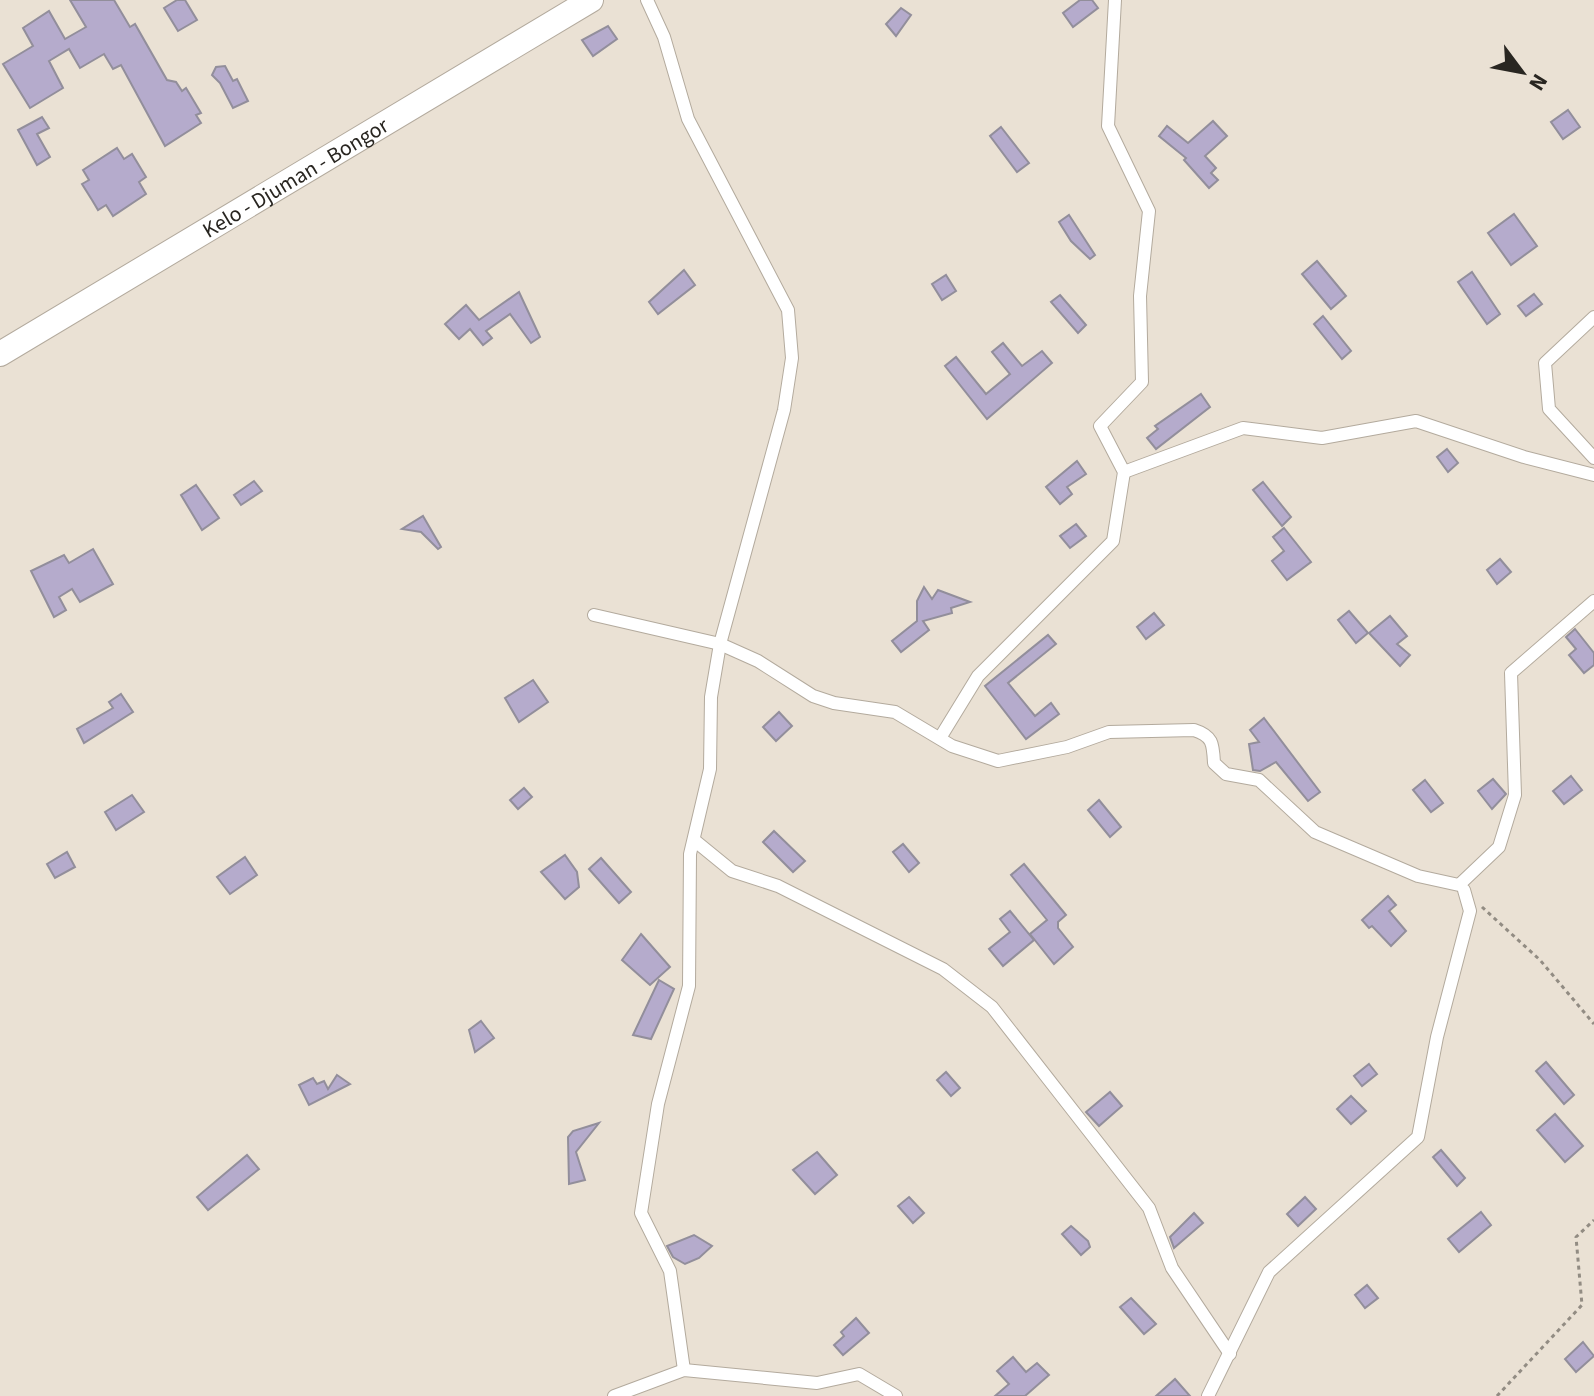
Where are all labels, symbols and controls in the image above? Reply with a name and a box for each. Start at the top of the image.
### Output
north arrow [1482,32,1562,112]
text: N [1521,67,1556,97]
street label: Kelo - Djuman - Bongor [196,110,395,246]

